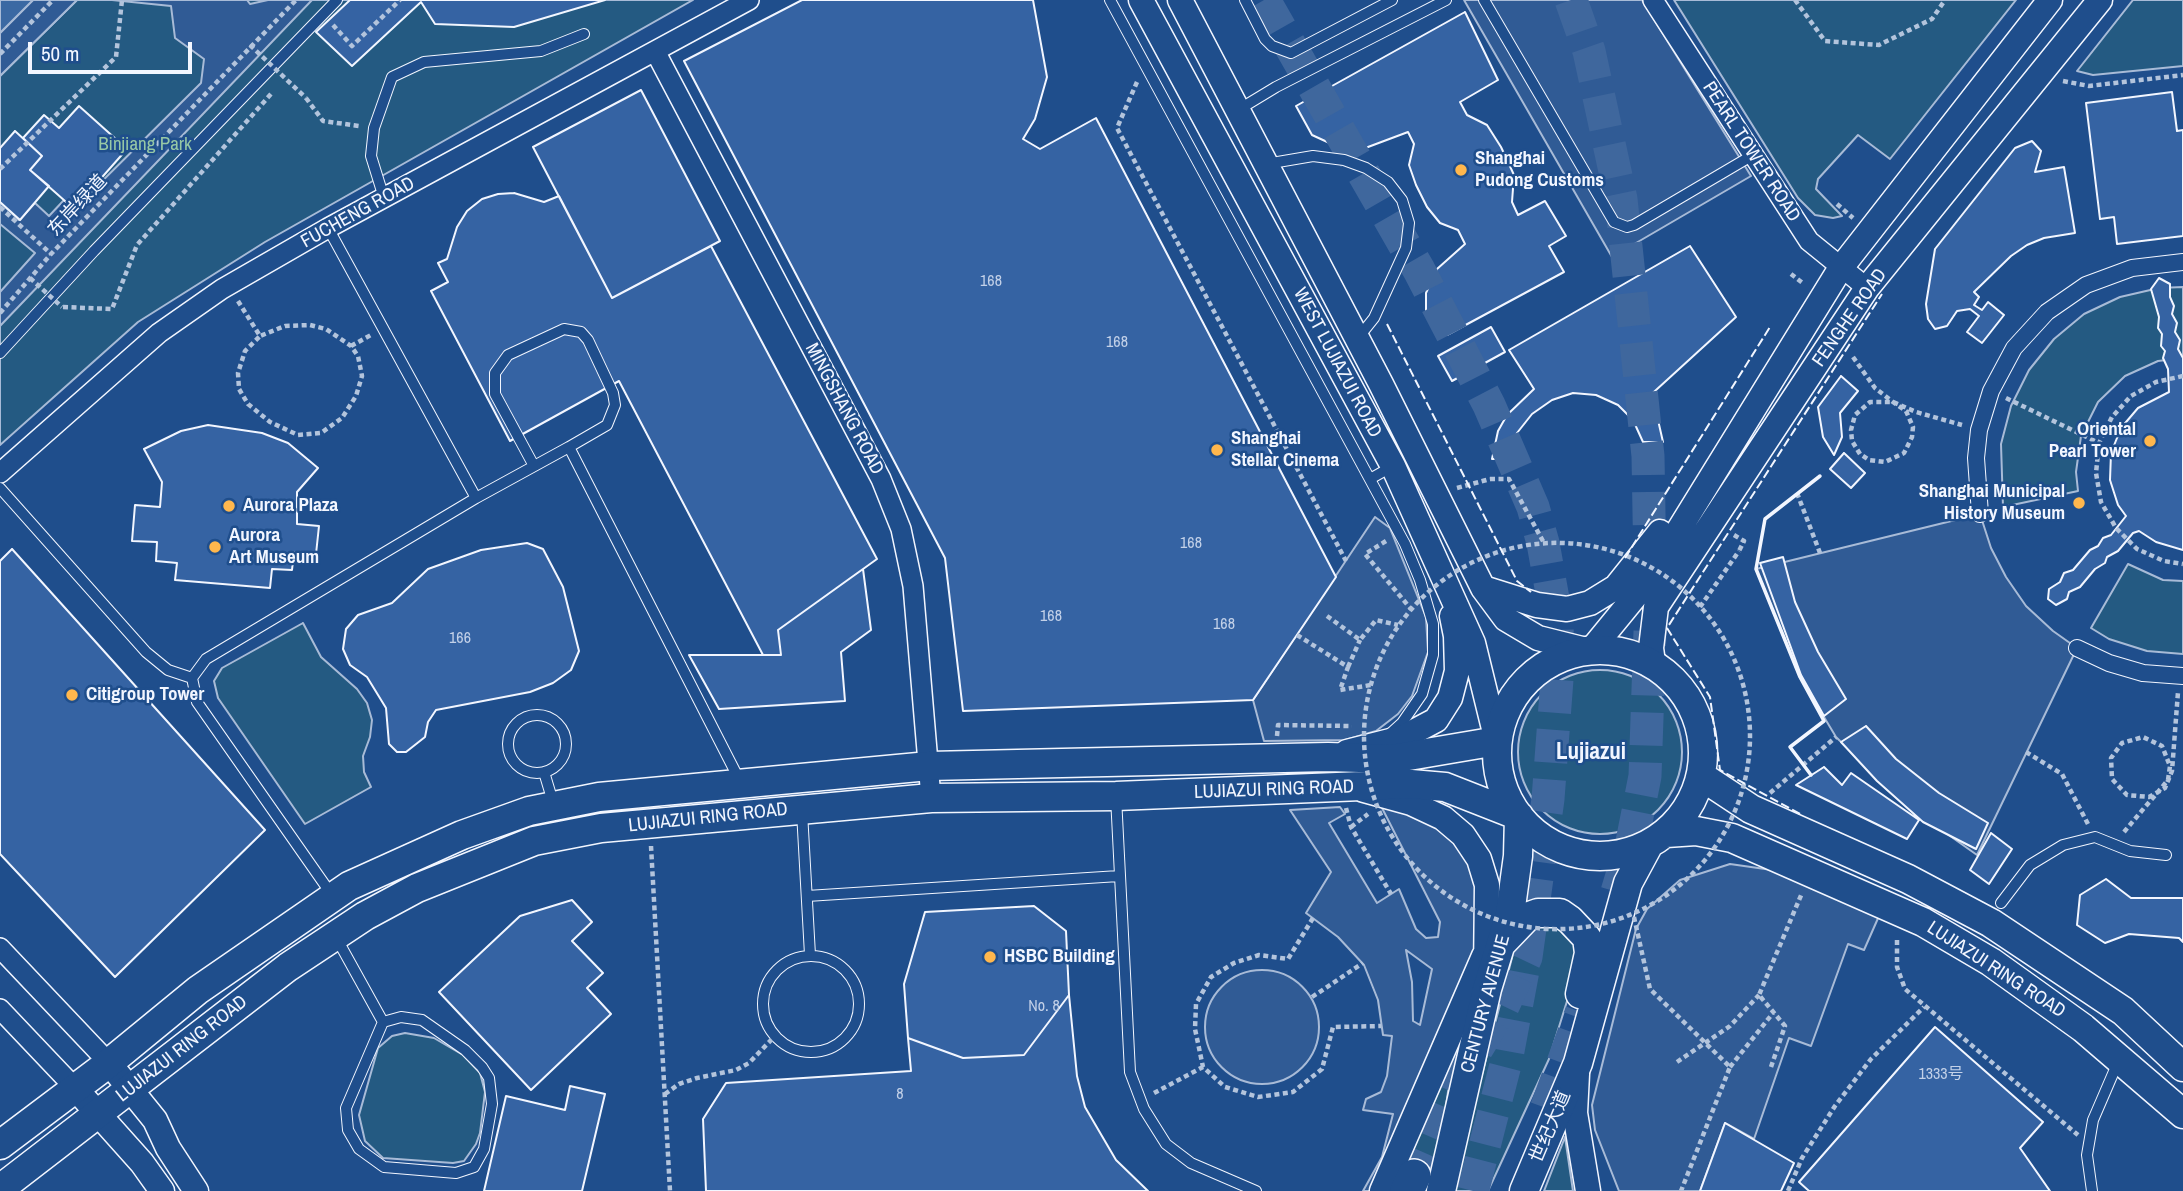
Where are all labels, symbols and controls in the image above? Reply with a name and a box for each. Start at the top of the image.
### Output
scale bar [32,28,196,72]
text: 50 m [41,39,79,68]
street label: PEARL TOWER ROAD [1697,78,1805,226]
park label: Binjiang Park [98,134,192,156]
place label: Shanghai Pudong Customs [1475,148,1604,192]
marker: Shanghai Pudong Customs [1453,162,1469,178]
street label: 东岸绿道 [44,170,112,242]
street label: FUCHENG ROAD [297,172,419,254]
street label: FENGHE ROAD [1808,265,1892,371]
house number: 168 [980,272,1002,292]
street label: WEST LUJIAZUI ROAD [1288,284,1386,442]
house number: 168 [1106,333,1128,353]
street label: MINGSHANG ROAD [800,339,888,479]
place label: Oriental Pearl Tower [2049,419,2136,463]
place label: Shanghai Stellar Cinema [1231,428,1339,472]
marker: Oriental Pearl Tower [2142,433,2158,449]
marker: Shanghai Stellar Cinema [1209,442,1225,458]
place label: Shanghai Municipal History Museum [1919,481,2065,525]
place label: Aurora Plaza [243,495,338,517]
marker: Shanghai Municipal History Museum [2071,495,2087,511]
marker: Aurora Plaza [221,498,237,514]
place label: Aurora Art Museum [229,525,319,569]
house number: 168 [1180,534,1202,554]
marker: Aurora Art Museum [207,539,223,555]
house number: 168 [1040,607,1062,627]
house number: 168 [1213,615,1235,635]
house number: 166 [449,629,471,649]
place label: Citigroup Tower [86,684,204,706]
marker: Citigroup Tower [64,687,80,703]
district label: Lujiazui [1556,739,1626,767]
street label: LUJIAZUI RING ROAD [1194,776,1354,804]
street label: LUJIAZUI RING ROAD [627,798,789,838]
street label: LUJIAZUI RING ROAD [1923,917,2069,1023]
street label: CENTURY AVENUE [1457,932,1515,1076]
place label: HSBC Building [1004,946,1115,968]
marker: HSBC Building [982,949,998,965]
street label: LUJIAZUI RING ROAD [112,991,252,1107]
house number: No. 8 [1028,997,1060,1017]
house number: 1333号 [1918,1065,1964,1085]
house number: 8 [896,1085,904,1105]
street label: 世纪大道 [1526,1088,1576,1166]

